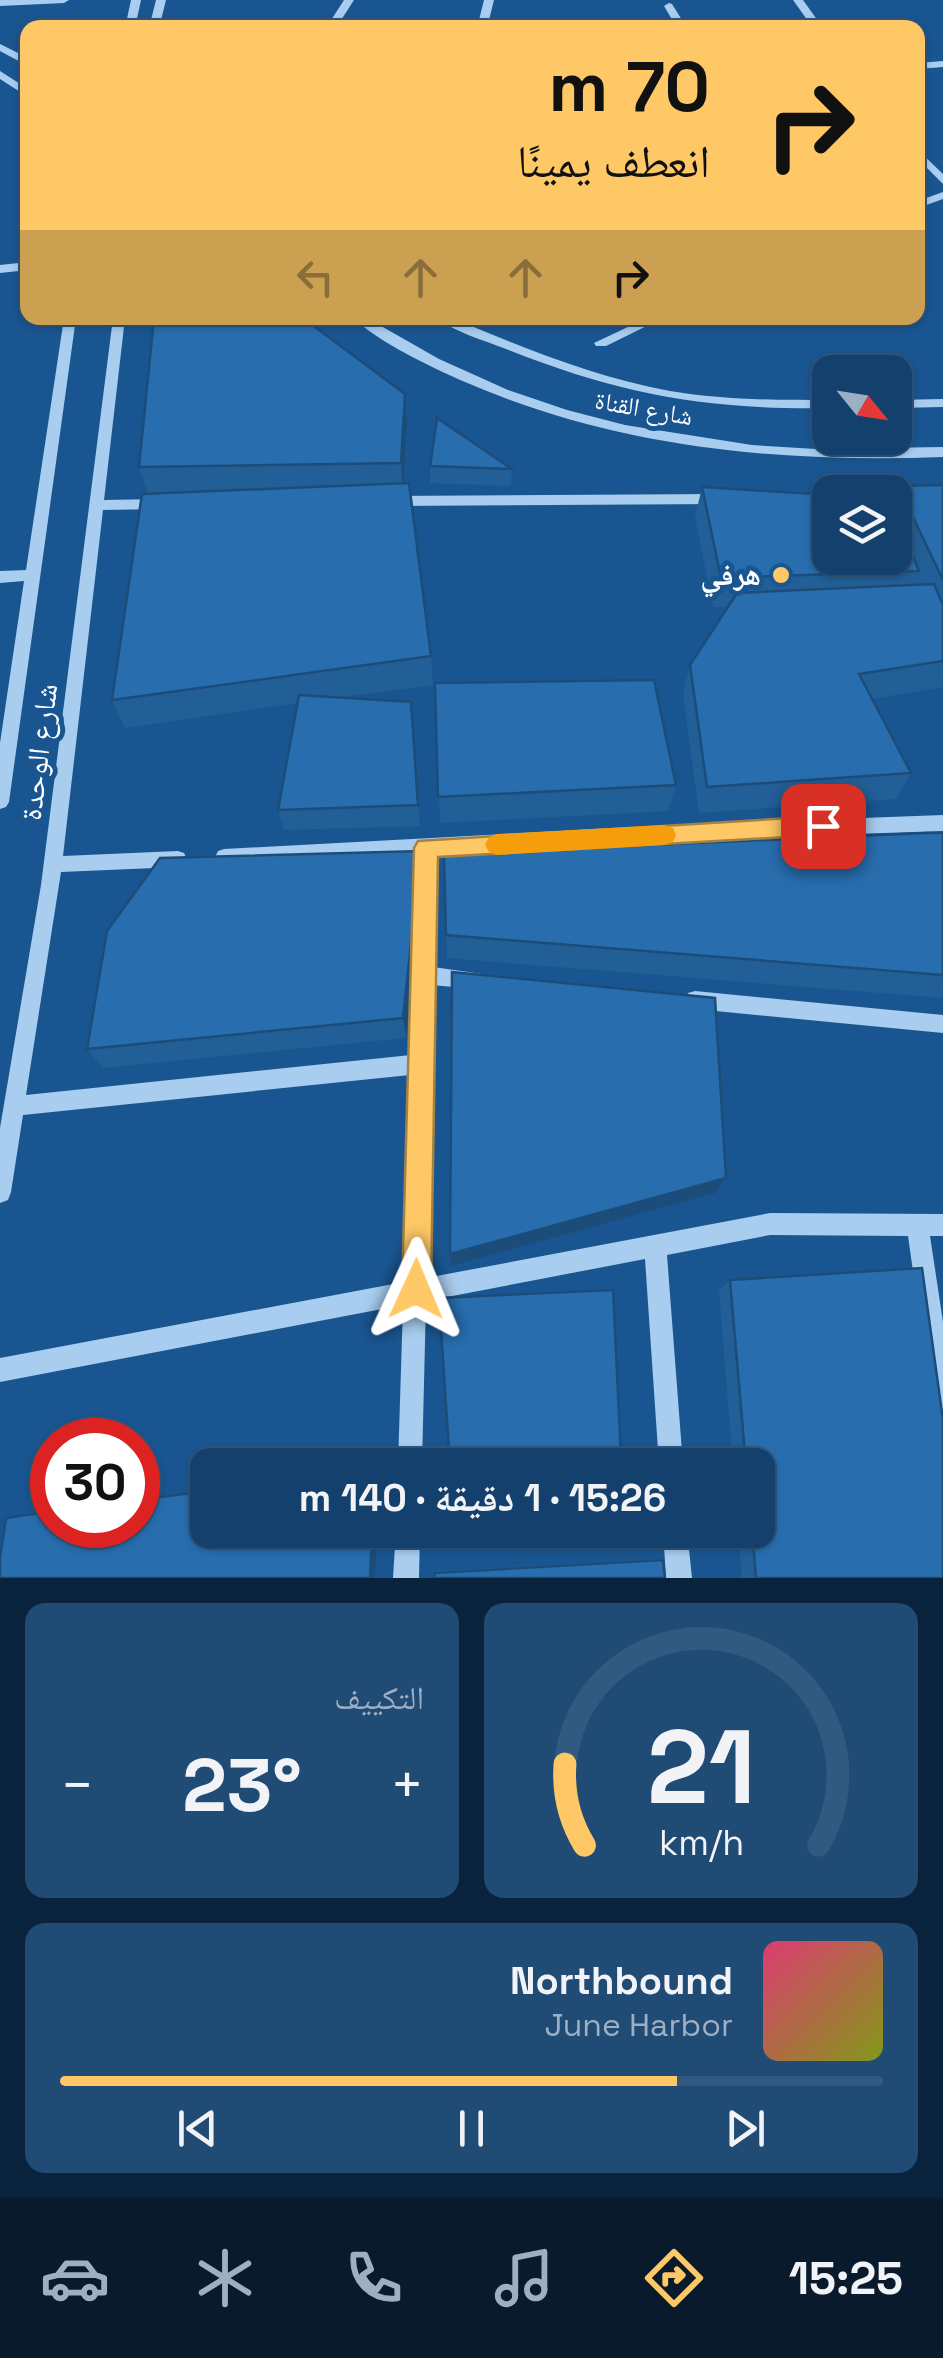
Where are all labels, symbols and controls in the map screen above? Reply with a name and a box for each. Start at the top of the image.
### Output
text: 70 m [549,42,710,131]
icon: right [745,60,875,190]
text: انعطف يمينًا [517,133,710,190]
icon: left [288,250,343,305]
icon: ahead [393,250,448,305]
icon: ahead [498,250,553,305]
icon: right [603,250,658,305]
north arrow [812,355,912,455]
map controls [812,355,912,575]
street label: شارع القناة [593,384,695,432]
button: layers [812,475,912,575]
place label: هرفي [700,555,761,598]
marker: هرفي [770,564,792,586]
street label: شارع الوحدة [11,681,66,823]
pin [781,784,866,869]
icon: arrive [796,799,851,854]
position arrow [364,1237,468,1341]
speed limit sign: 30 [30,1418,160,1548]
text: 15:26 · 1 دقيقة · 140 m [299,1474,666,1522]
text: التكييف [334,1678,424,1718]
text: 21 [647,1701,755,1833]
text: 23° [182,1737,302,1833]
text: − [60,1750,94,1820]
text: + [390,1750,424,1820]
text: km/h [658,1820,744,1865]
text: Northbound [510,1957,733,2005]
text: June Harbor [545,2005,733,2045]
icon: previous [170,2101,225,2156]
icon: pause [444,2101,499,2156]
icon: next [718,2101,773,2156]
icon: car [40,2243,110,2313]
icon: climate [190,2243,260,2313]
icon: phone [339,2243,409,2313]
icon: music [489,2243,559,2313]
icon: directions [639,2243,709,2313]
text: 15:25 [789,2250,903,2307]

